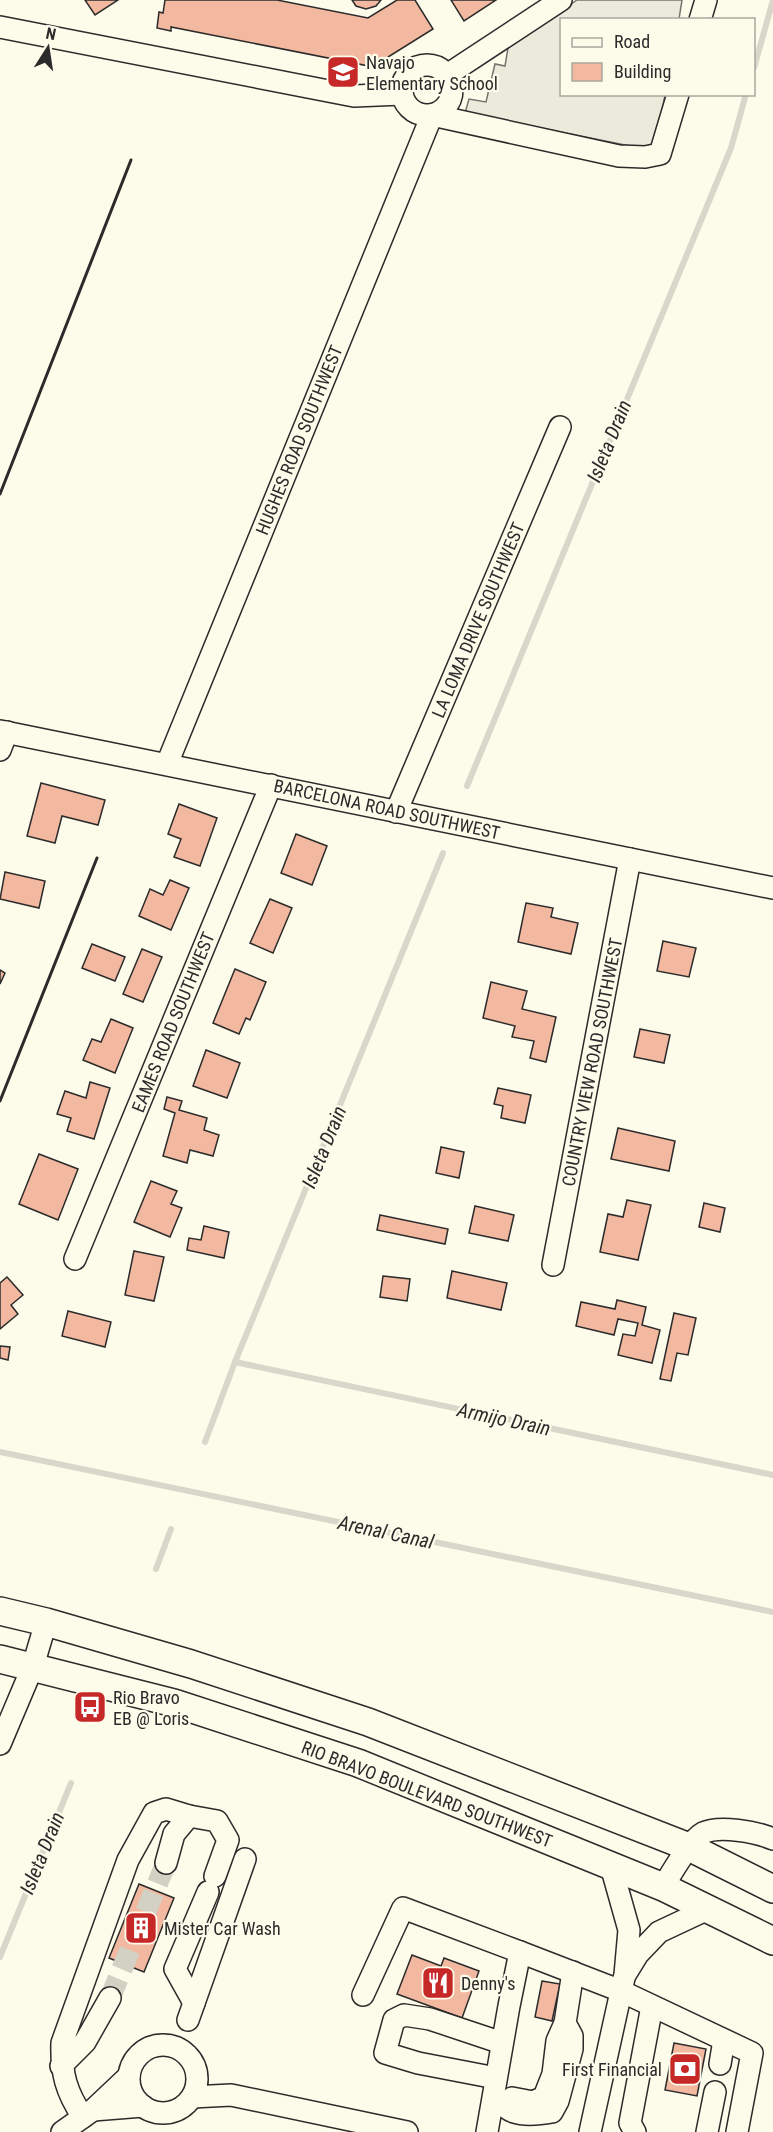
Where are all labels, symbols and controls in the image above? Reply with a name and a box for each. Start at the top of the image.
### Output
north arrow [18,18,78,78]
legend [560,18,755,96]
text: N [44,24,58,44]
text: Road [614,31,650,52]
place label: Navajo Elementary School [366,52,498,94]
school or university icon: Navajo Elementary School [325,54,361,90]
text: Building [614,61,671,82]
street label: HUGHES ROAD SOUTHWEST [251,342,347,538]
water label: Isleta Drain [582,396,636,486]
street label: LA LOMA DRIVE SOUTHWEST [427,519,529,721]
street label: BARCELONA ROAD SOUTHWEST [272,775,502,843]
street label: EAMES ROAD SOUTHWEST [127,929,219,1115]
street label: COUNTRY VIEW ROAD SOUTHWEST [558,936,626,1188]
water label: Isleta Drain [297,1102,351,1192]
water label: Armijo Drain [454,1397,553,1441]
water label: Arenal Canal [335,1510,437,1554]
place label: Rio Bravo EB @ Loris [113,1687,189,1729]
bus stop icon: Rio Bravo EB @ Loris [72,1689,108,1725]
street label: RIO BRAVO BOULEVARD SOUTHWEST [299,1736,555,1852]
water label: Isleta Drain [15,1808,69,1898]
building icon: Mister Car Wash [123,1910,159,1946]
place label: Mister Car Wash [164,1918,281,1939]
restaurant icon: Denny's [420,1965,456,2001]
place label: Denny's [461,1973,515,1994]
bank icon: First Financial [667,2051,703,2087]
place label: First Financial [562,2059,662,2080]

